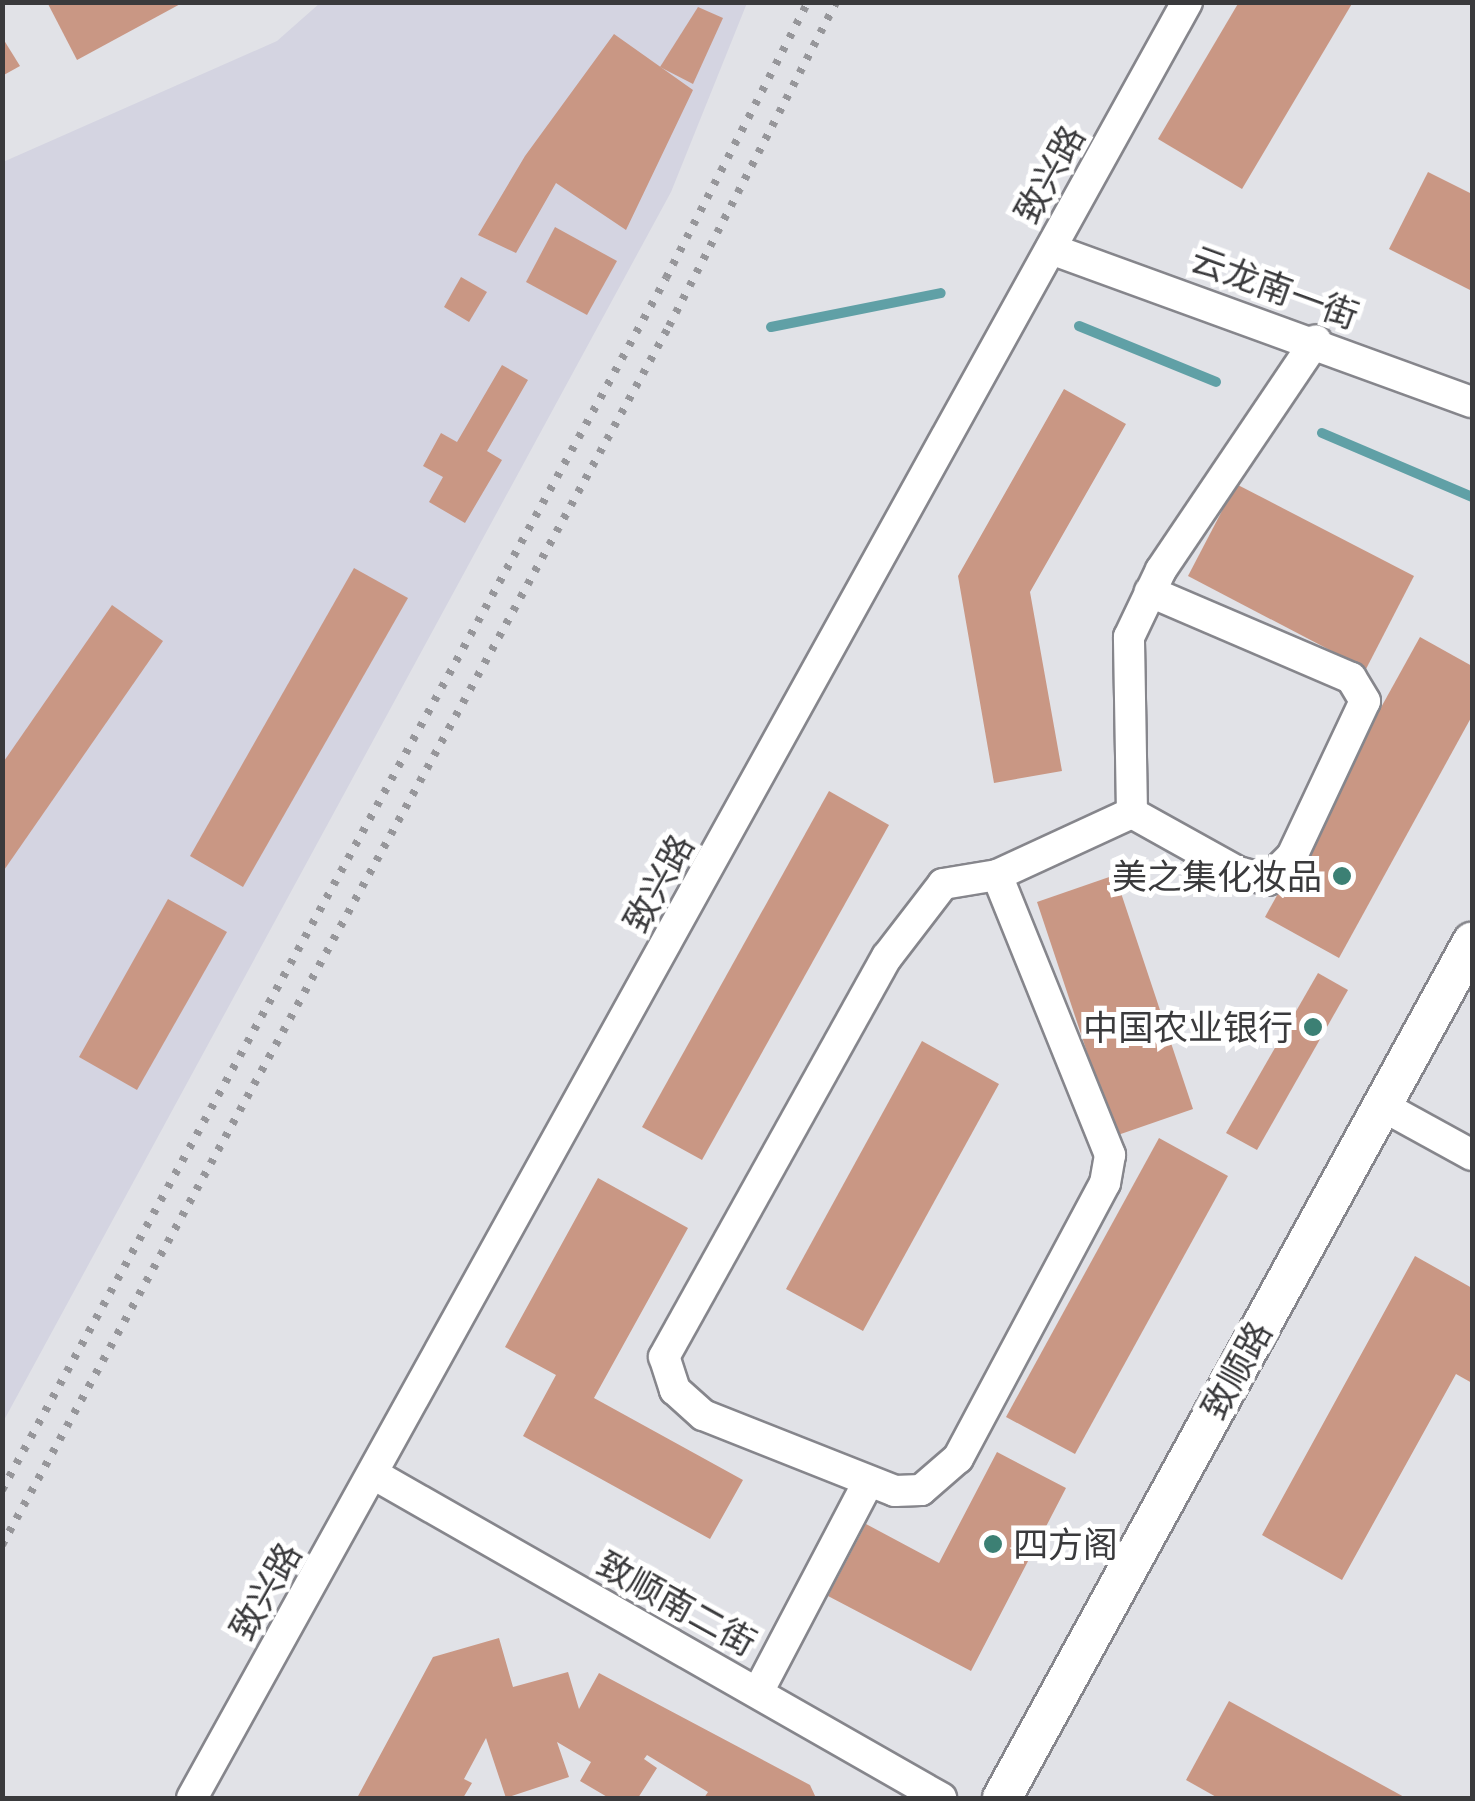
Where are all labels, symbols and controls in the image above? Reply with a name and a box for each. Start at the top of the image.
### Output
street label: 致兴路 [1005,118,1093,230]
street label: 云龙南一街 [1186,237,1364,337]
street label: 致兴路 [614,827,702,939]
place label: 美之集化妆品 [1112,855,1322,897]
marker: 美之集化妆品 [1331,865,1353,887]
place label: 中国农业银行 [1083,1006,1293,1048]
marker: 中国农业银行 [1302,1016,1324,1038]
street label: 致顺路 [1192,1314,1280,1426]
place label: 四方阁 [1013,1523,1118,1565]
marker: 四方阁 [982,1533,1004,1555]
street label: 致兴路 [221,1535,309,1647]
street label: 致顺南二街 [590,1542,764,1664]

